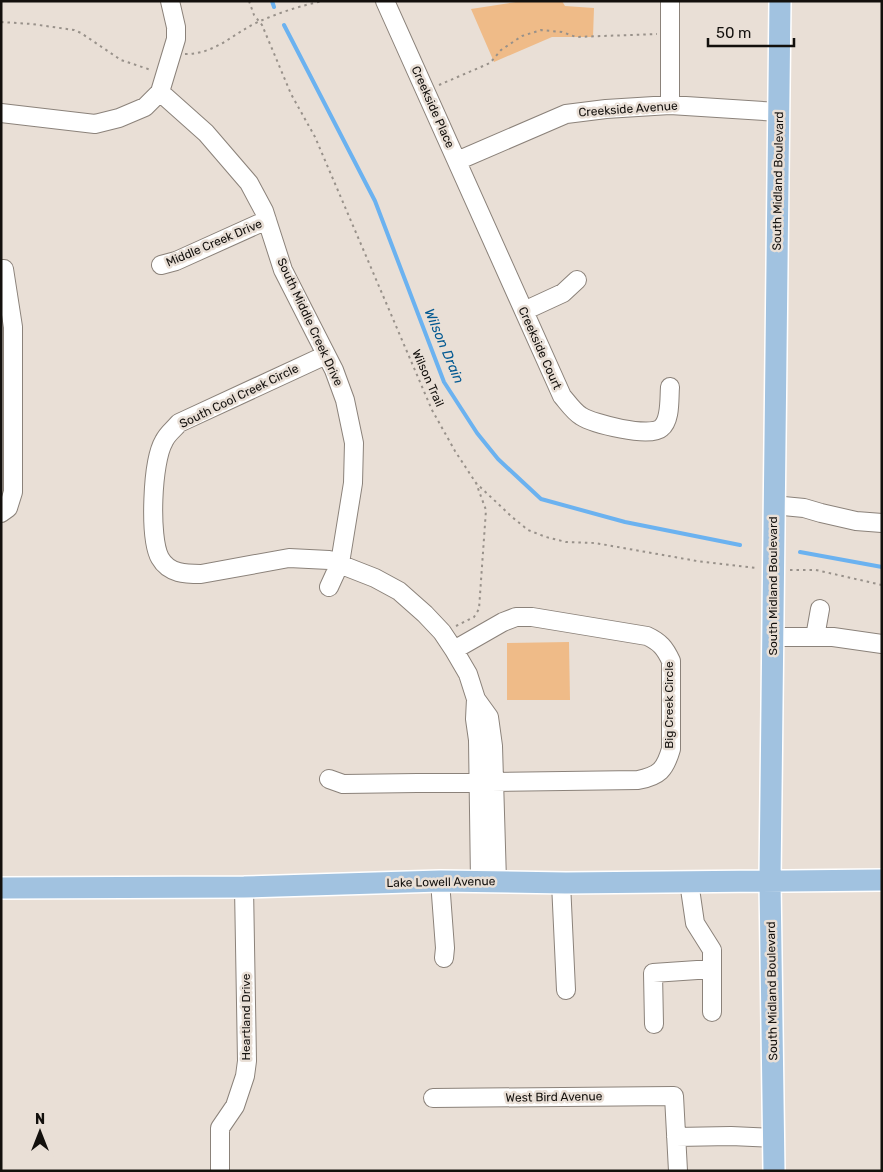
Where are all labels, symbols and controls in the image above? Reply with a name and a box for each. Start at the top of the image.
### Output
scale bar [708,15,794,47]
text: 50 m [716,24,751,42]
street label: Creekside Place [409,64,457,150]
street label: Creekside Avenue [578,99,678,119]
street label: South Midland Boulevard [770,111,786,251]
street label: Middle Creek Drive [164,216,264,270]
street label: South Middle Creek Drive [274,256,346,388]
street label: Creekside Court [515,304,565,392]
water label: Wilson Drain [421,306,467,386]
street label: Wilson Trail [409,347,447,409]
street label: South Cool Creek Circle [177,361,301,431]
street label: South Midland Boulevard [766,516,780,656]
street label: Big Creek Circle [662,661,676,749]
street label: Lake Lowell Avenue [386,874,496,890]
street label: South Midland Boulevard [764,921,780,1061]
street label: Heartland Drive [239,973,253,1060]
street label: West Bird Avenue [505,1089,603,1105]
north arrow [15,1107,65,1157]
text: N [35,1111,45,1128]

